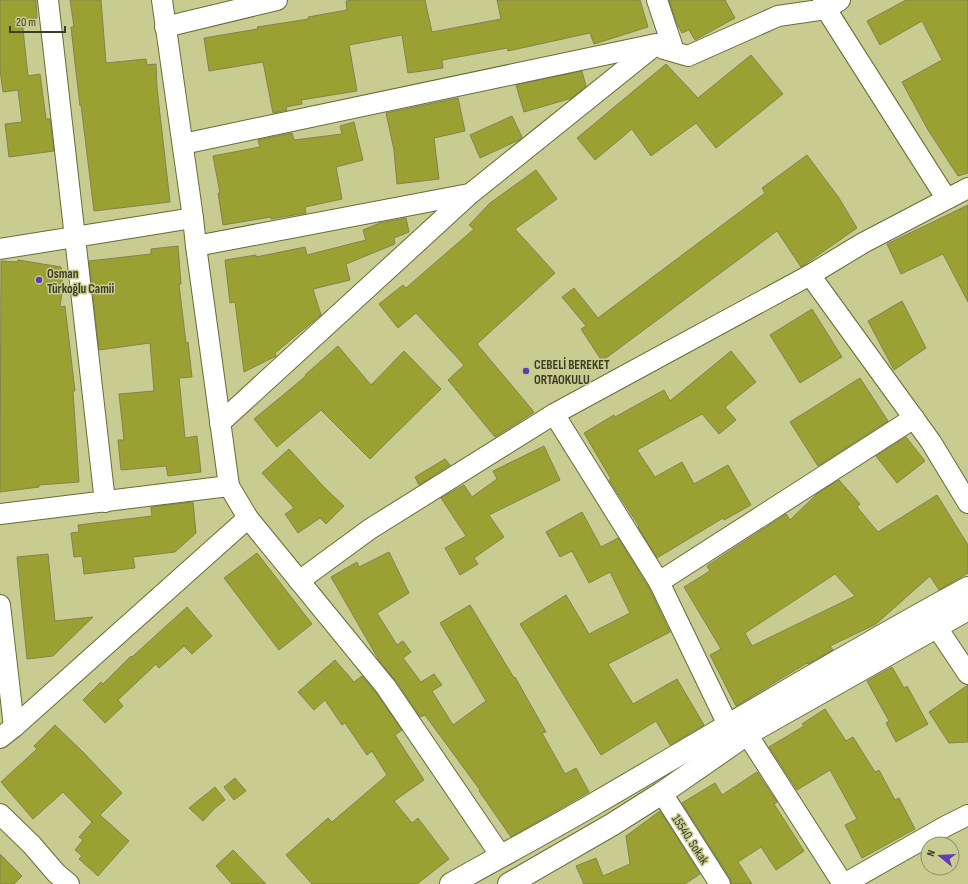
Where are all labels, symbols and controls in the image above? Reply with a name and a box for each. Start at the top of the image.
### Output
scale bar [10,8,65,34]
text: 20 m [16,15,36,30]
place label: Osman Türkoğlu Camii [47,266,114,297]
marker: Osman Türkoğlu Camii [34,275,44,285]
place label: CEBELİ BEREKET ORTAOKULU [534,357,610,388]
marker: CEBELİ BEREKET ORTAOKULU [521,366,531,376]
street label: 15540. Sokak [668,812,712,868]
north arrow [920,836,960,876]
text: N [924,848,938,858]

